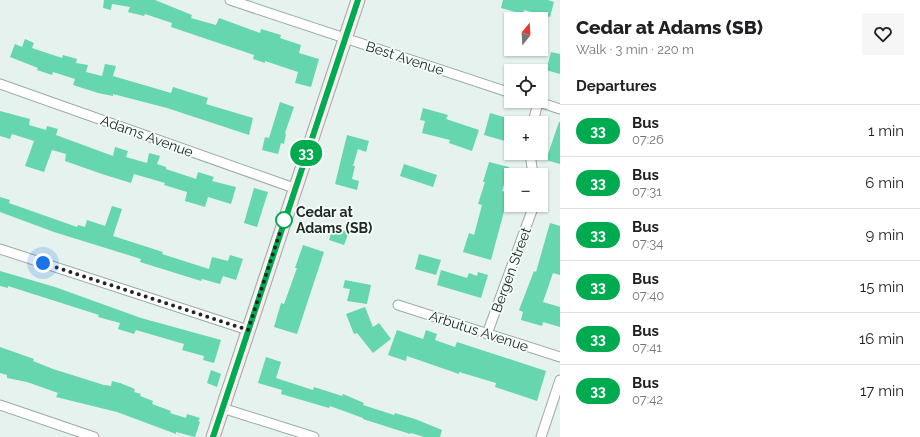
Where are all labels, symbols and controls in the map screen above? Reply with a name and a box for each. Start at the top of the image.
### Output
north arrow [504,12,548,56]
map controls [504,12,548,212]
button: heart [862,13,904,55]
text: Cedar at Adams (SB) [576,16,763,38]
street label: Best Avenue [364,38,446,78]
text: Walk · 3 min · 220 m [576,42,694,57]
button: locate [504,64,548,108]
text: Departures [576,77,657,95]
street label: Adams Avenue [98,112,196,160]
text: Bus [632,114,659,132]
button: + [504,116,548,160]
text: 1 min [868,122,904,140]
text: 33 [590,123,606,139]
text: 07:26 [632,132,664,147]
line badge: 33 [288,140,324,166]
text: 33 [298,145,314,161]
text: Bus [632,166,659,184]
button: − [504,168,548,212]
text: 6 min [865,174,904,192]
text: 33 [590,175,606,191]
text: 07:31 [632,184,662,199]
place label: Cedar at Adams (SB) [296,204,372,236]
marker: Cedar at Adams (SB) [275,211,293,229]
text: Bus [632,218,659,236]
street label: Bergen Street [488,225,534,315]
text: 9 min [866,226,904,244]
text: 33 [590,227,606,243]
text: 07:34 [632,236,663,251]
your location [33,253,53,273]
text: Bus [632,270,659,288]
text: 15 min [860,278,904,296]
text: 33 [590,279,606,295]
text: 07:40 [632,288,664,303]
street label: Arbutus Avenue [427,307,531,355]
text: Bus [632,322,659,340]
text: 16 min [859,330,904,348]
text: 33 [590,331,606,347]
text: 07:41 [632,340,662,355]
text: Bus [632,374,659,392]
text: 17 min [860,382,904,400]
text: 33 [590,383,606,399]
text: 07:42 [632,392,663,407]

